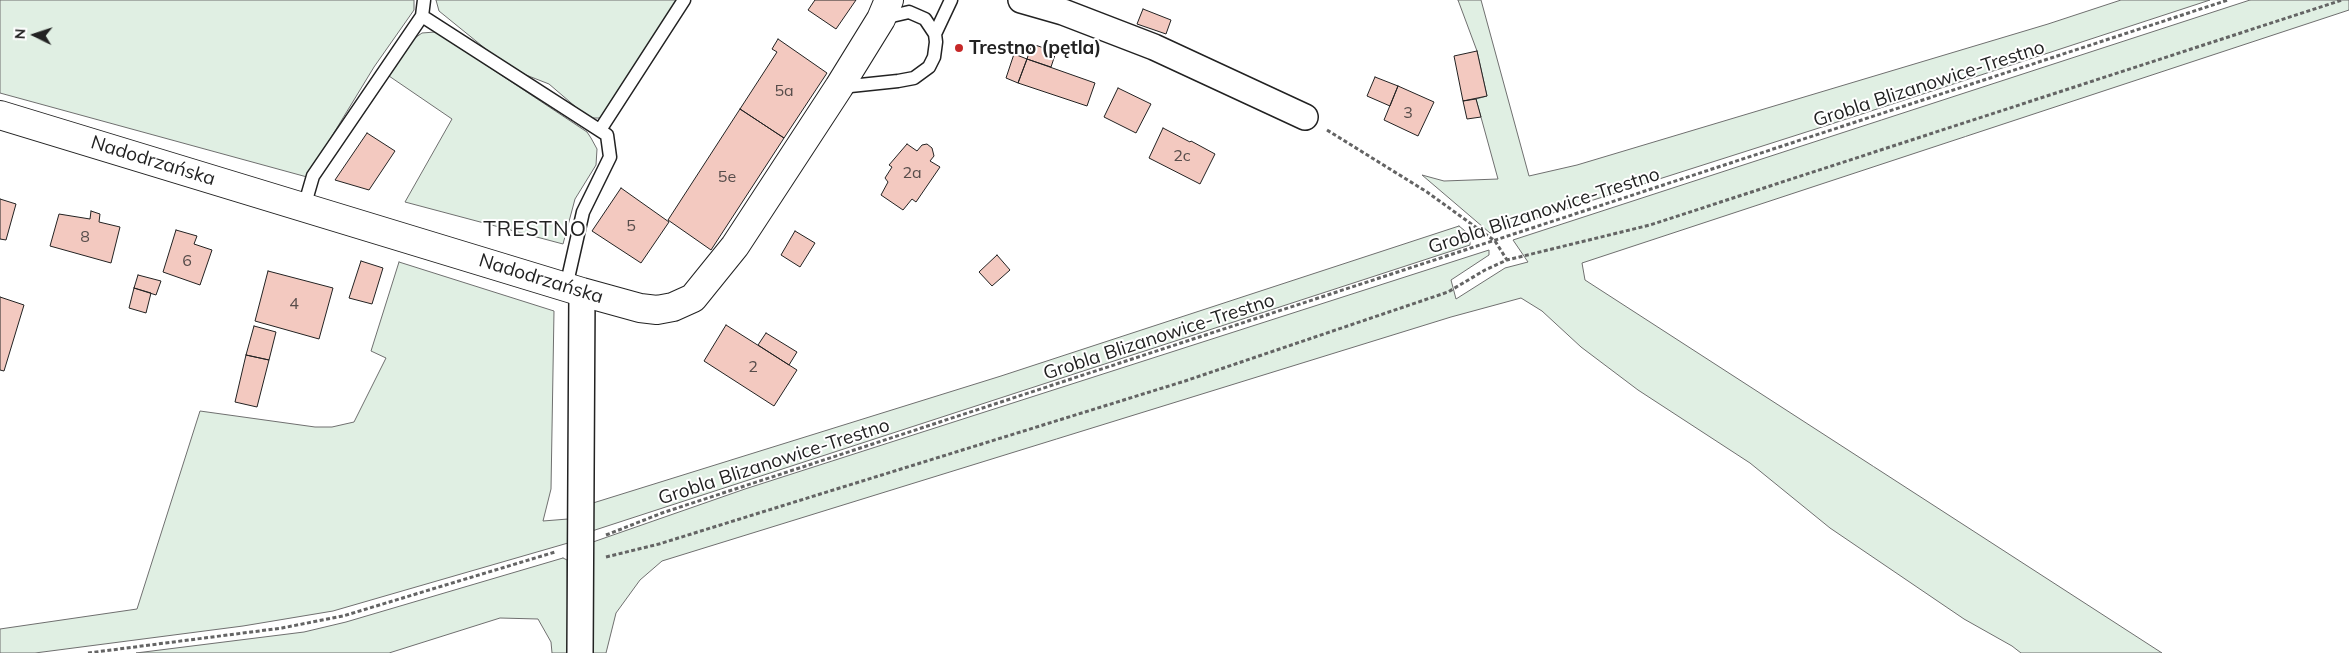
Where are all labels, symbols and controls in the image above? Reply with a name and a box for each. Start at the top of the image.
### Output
north arrow [10,10,60,60]
text: N [11,28,29,40]
street label: Grobla Blizanowice-Trestno [1810,36,2048,132]
place label: Trestno (pętla) [969,37,1101,59]
marker: Trestno (pętla) [953,42,965,54]
house number: 5a [774,81,794,101]
house number: 3 [1403,103,1413,123]
street label: Nadodrzańska [88,131,218,191]
house number: 2c [1173,146,1191,166]
house number: 2a [902,163,922,183]
street label: Grobla Blizanowice-Trestno [1425,163,1663,259]
house number: 5e [718,167,736,187]
house number: 5 [626,216,636,236]
district label: TRESTNO [482,217,588,243]
house number: 8 [80,227,90,247]
street label: Nadodrzańska [476,249,606,309]
house number: 6 [182,251,192,271]
street label: Grobla Blizanowice-Trestno [1040,289,1278,385]
house number: 4 [289,294,299,314]
house number: 2 [748,357,758,377]
street label: Grobla Blizanowice-Trestno [655,414,893,510]

